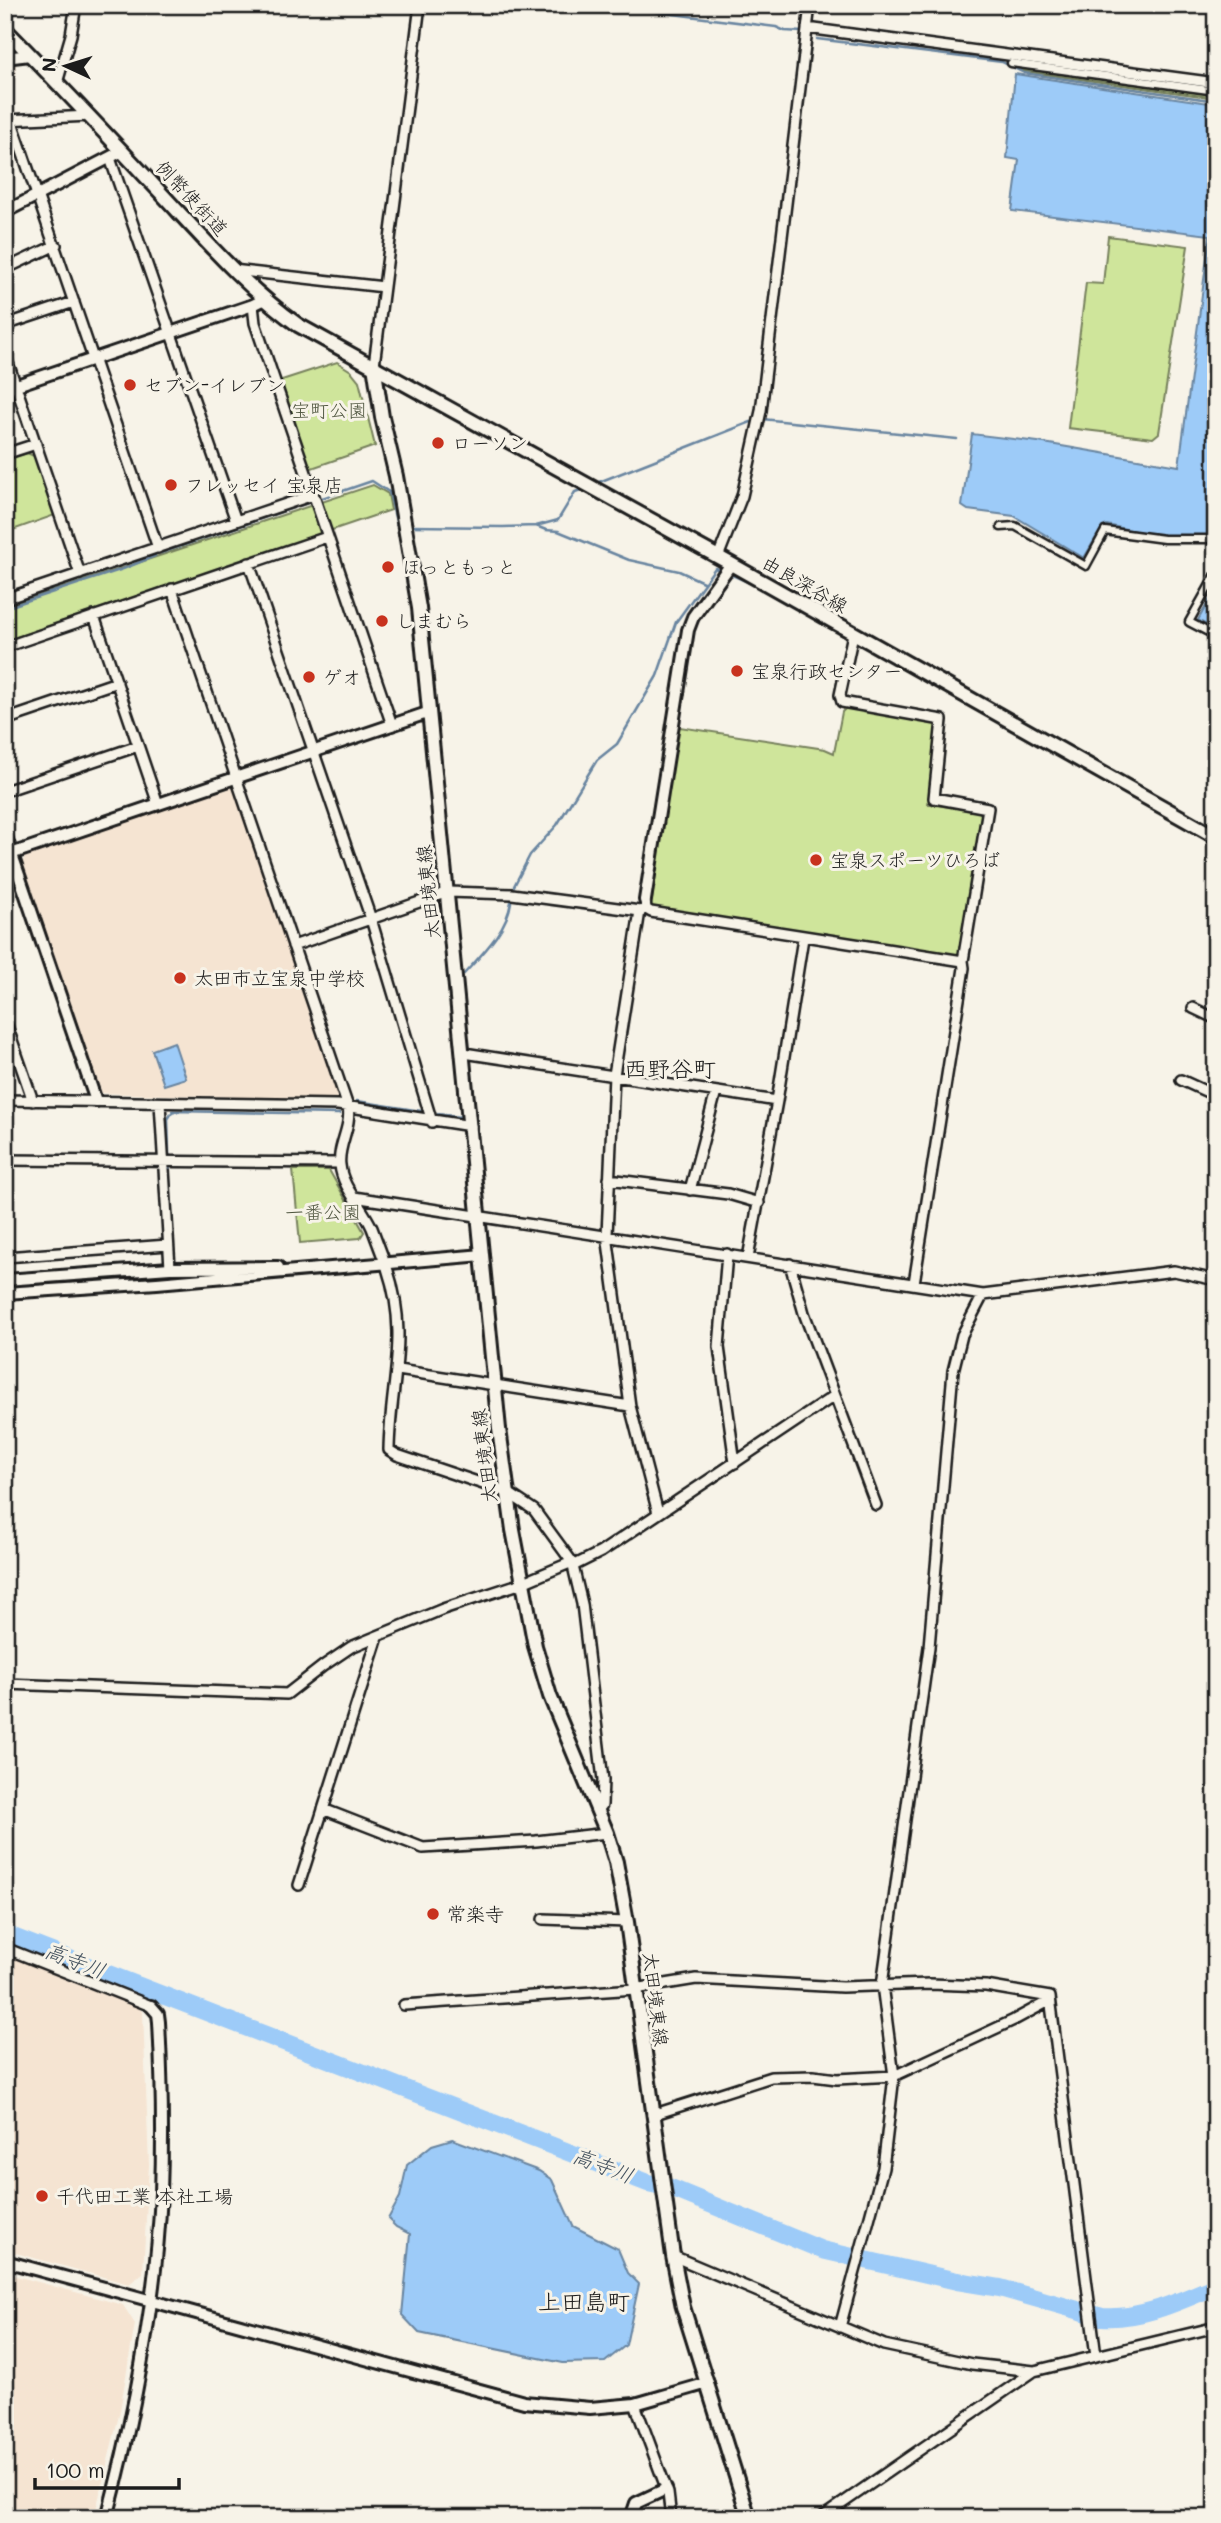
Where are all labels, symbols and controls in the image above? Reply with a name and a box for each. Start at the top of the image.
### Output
north arrow [32,32,102,102]
text: N [36,57,62,73]
street label: 例幣使街道 [151,154,234,241]
place label: セブン-イレブン [144,372,285,397]
marker: セブン-イレブン [122,377,138,393]
park label: 宝町公園 [291,397,367,422]
place label: ローソン [452,430,528,455]
marker: ローソン [430,435,446,451]
place label: フレッセイ 宝泉店 [185,472,343,497]
marker: フレッセイ 宝泉店 [163,477,179,493]
street label: 由良深谷線 [758,549,853,618]
place label: ほっともっと [402,554,516,579]
marker: ほっともっと [380,559,396,575]
place label: しまむら [396,608,472,633]
marker: しまむら [374,613,390,629]
place label: 宝泉行政センター [751,658,902,683]
marker: 宝泉行政センター [729,663,745,679]
place label: ゲオ [323,664,361,689]
marker: ゲオ [301,669,317,685]
street label: 太田境東線 [410,843,445,941]
place label: 宝泉スポーツひろば [830,847,1001,872]
marker: 宝泉スポーツひろば [808,852,824,868]
place label: 太田市立宝泉中学校 [194,965,365,990]
marker: 太田市立宝泉中学校 [172,970,188,986]
district label: 西野谷町 [624,1053,716,1083]
park label: 一番公園 [285,1199,361,1224]
street label: 太田境東線 [465,1407,502,1505]
place label: 常楽寺 [447,1901,504,1926]
marker: 常楽寺 [425,1906,441,1922]
water label: 高寺川 [41,1936,110,1983]
street label: 太田境東線 [638,1950,675,2048]
water label: 高寺川 [569,2141,638,2188]
place label: 千代田工業 本社工場 [56,2183,233,2208]
marker: 千代田工業 本社工場 [34,2188,50,2204]
district label: 上田島町 [538,2286,630,2316]
scale bar [35,2446,178,2490]
text: 100 m [46,2456,105,2483]

